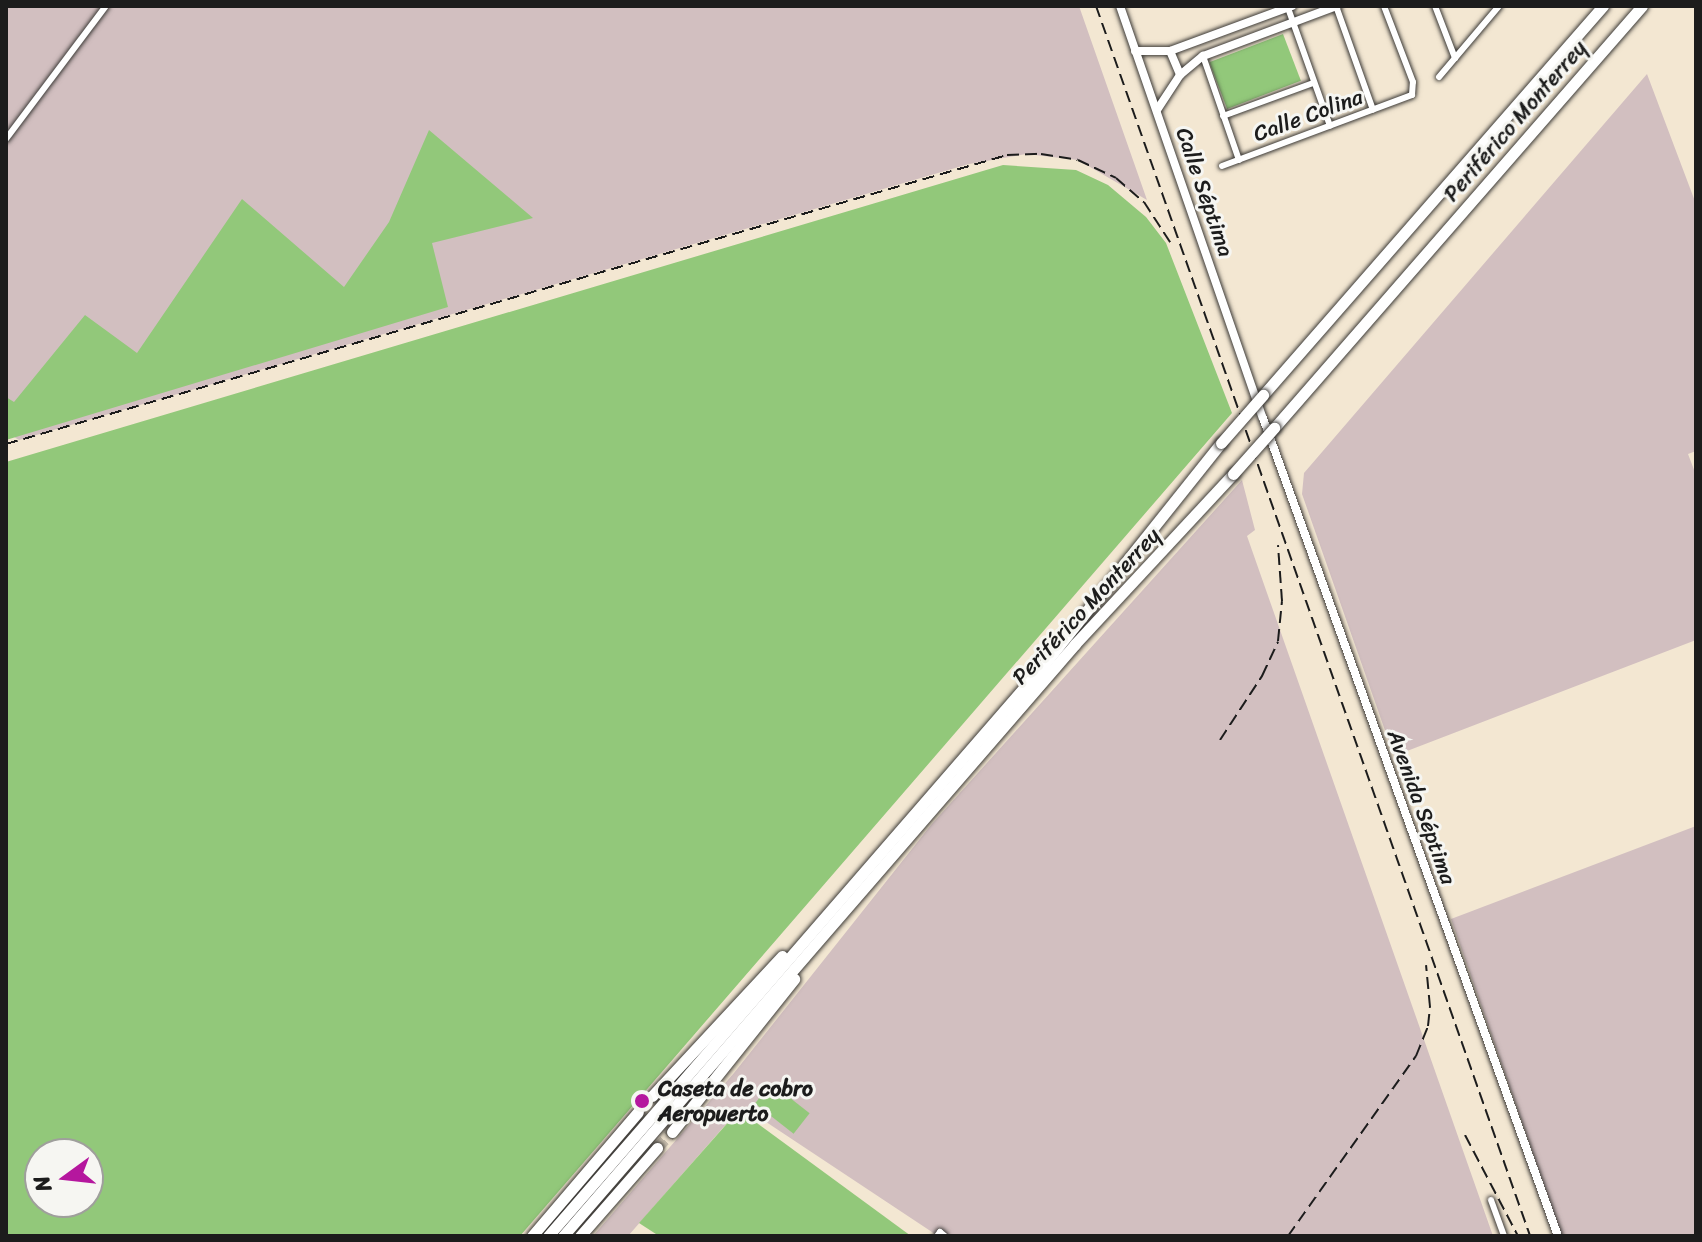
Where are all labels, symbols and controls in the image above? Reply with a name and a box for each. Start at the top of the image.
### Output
street label: Periférico Monterrey [1438,35,1592,207]
street label: Calle Colina [1250,83,1366,147]
street label: Calle Séptima [1171,124,1239,260]
street label: Periférico Monterrey [1006,522,1166,690]
street label: Avenida Séptima [1382,726,1462,888]
place label: Caseta de cobro Aeropuerto [658,1075,813,1126]
marker: Caseta de cobro Aeropuerto [633,1092,651,1110]
north arrow [24,1138,104,1218]
text: N [21,1171,63,1196]

